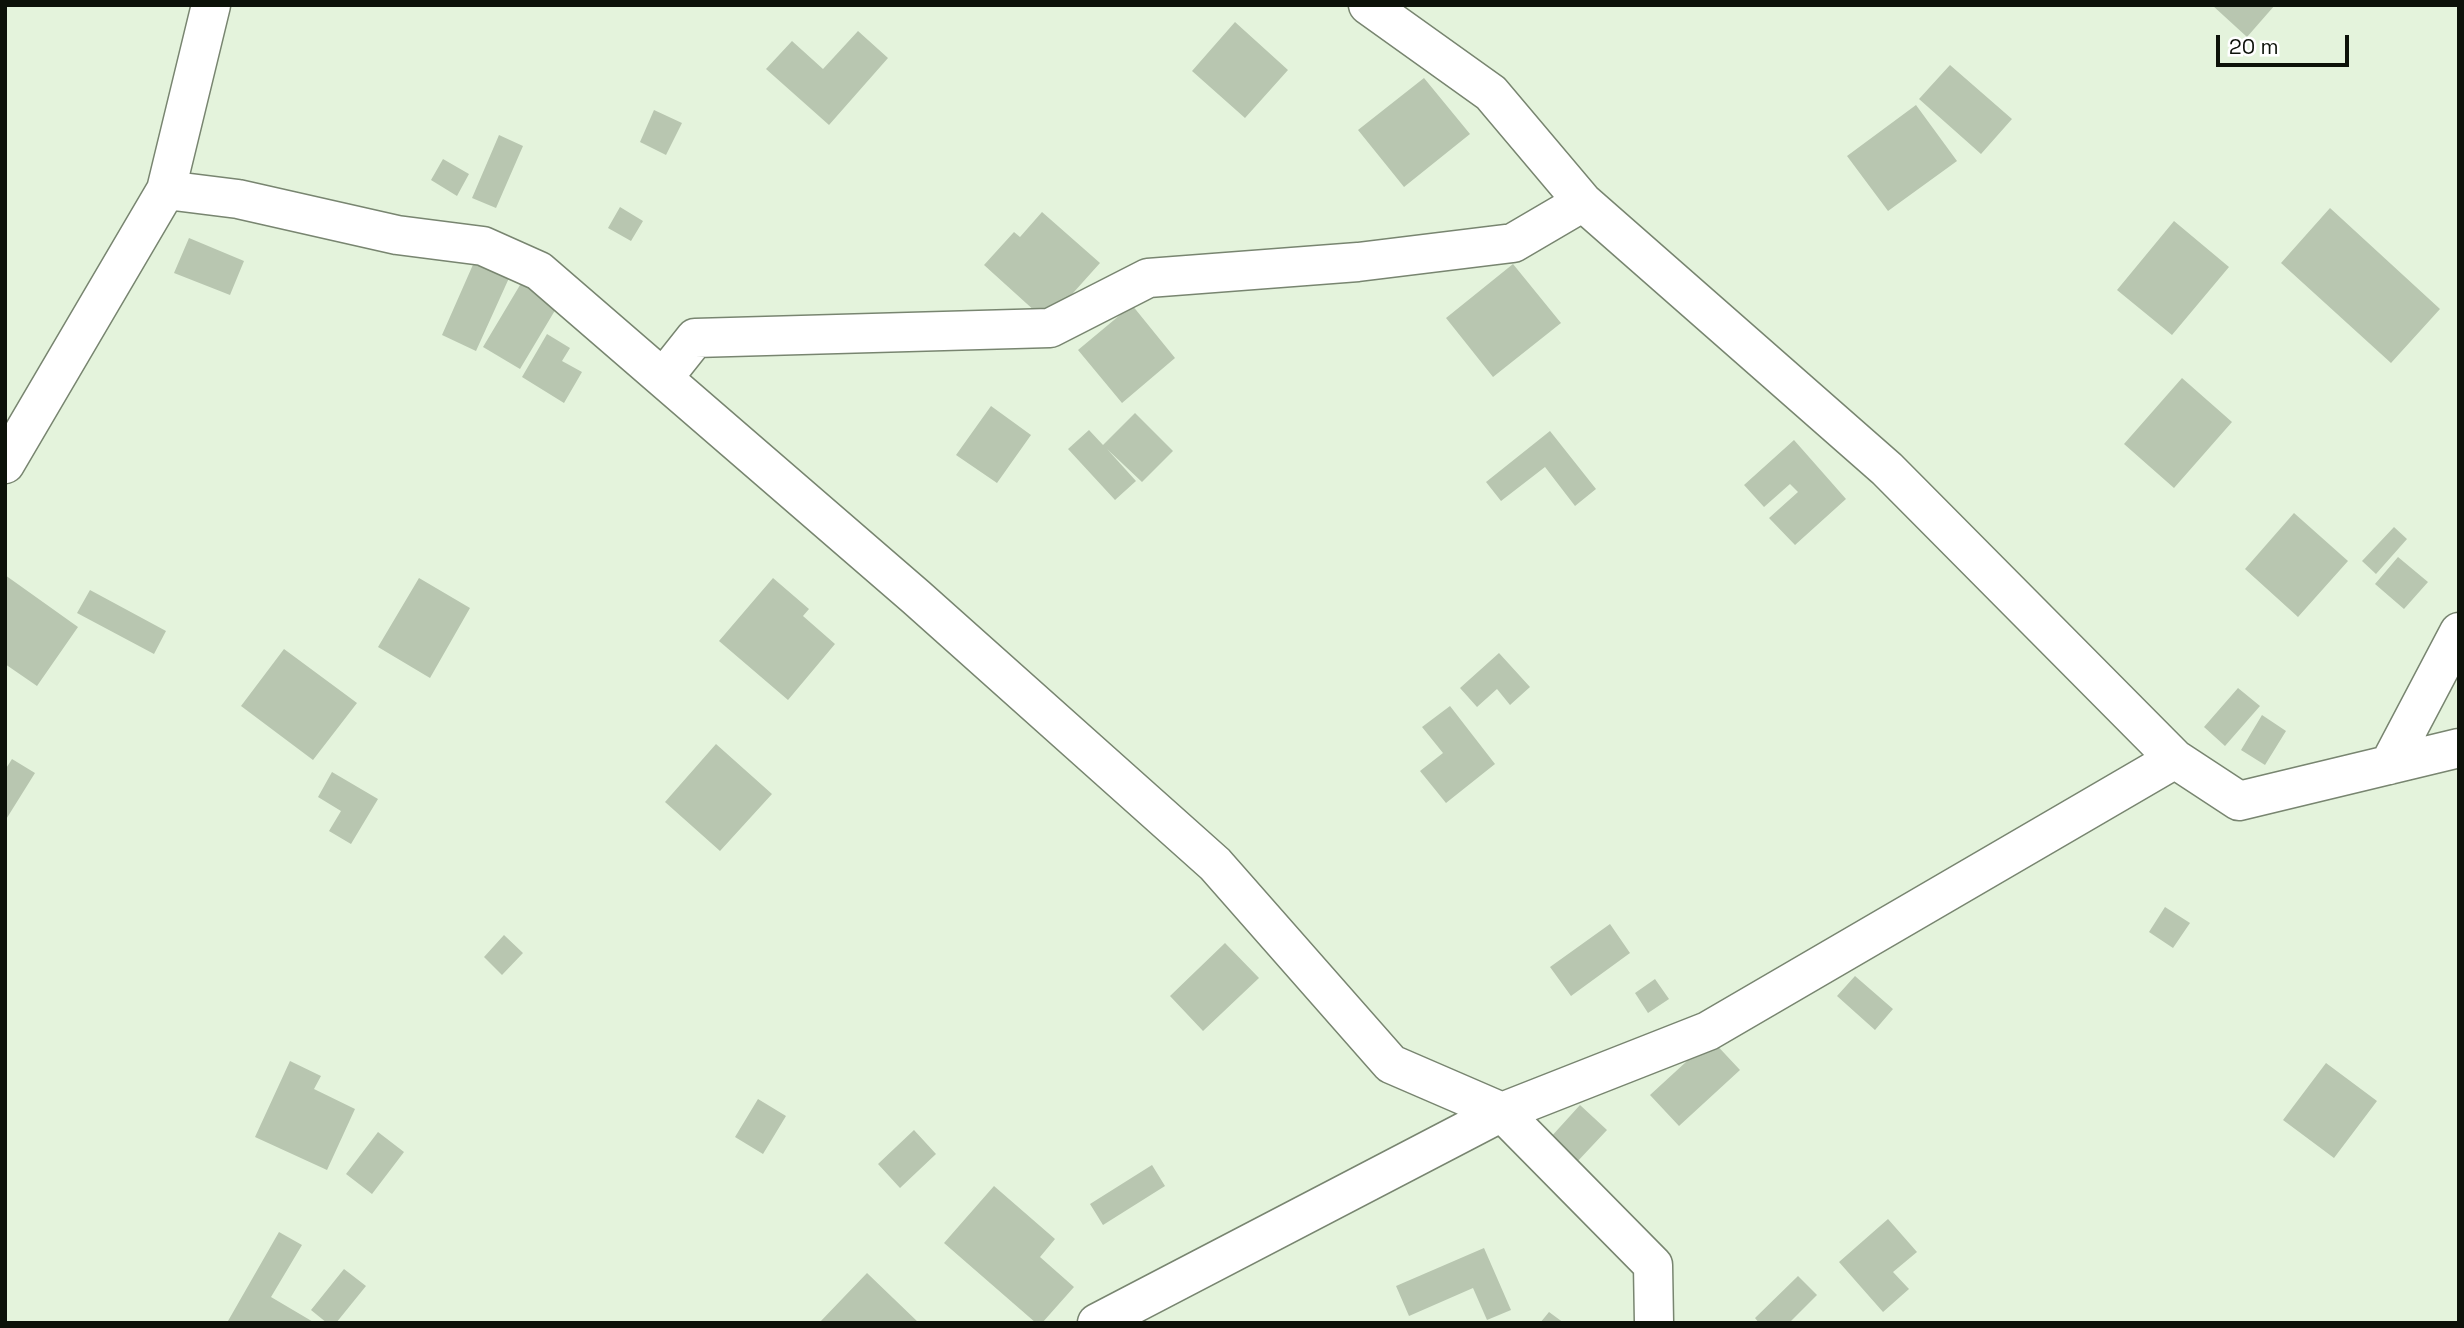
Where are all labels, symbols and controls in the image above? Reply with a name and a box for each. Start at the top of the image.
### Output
scale bar [2219,21,2352,65]
text: 20 m [2229,33,2279,60]

